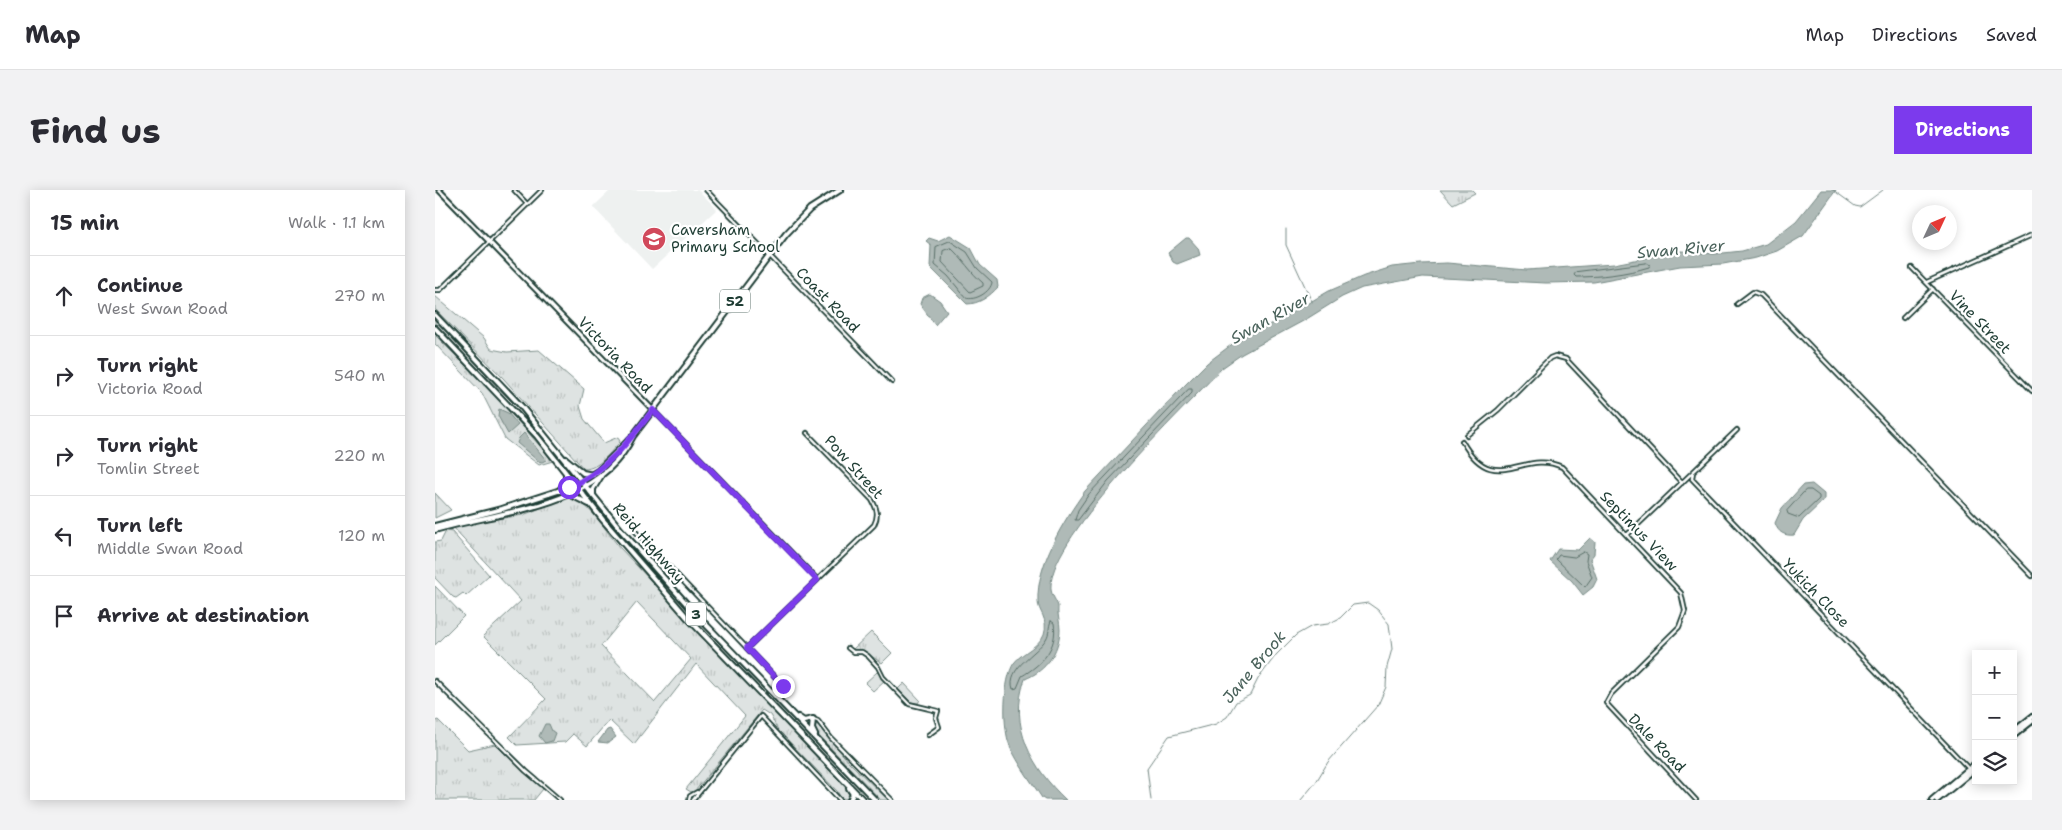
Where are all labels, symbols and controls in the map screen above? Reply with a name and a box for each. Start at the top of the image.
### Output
text: Map [25,19,81,51]
text: Map [1806,23,1844,47]
text: Directions [1872,23,1958,47]
text: Saved [1986,23,2037,47]
button: Directions [1894,106,2032,154]
text: Find us [30,107,161,154]
north arrow [1912,205,1957,250]
text: 15 min [50,209,119,237]
text: Walk · 1.1 km [288,212,385,233]
place label: Caversham Primary School [671,220,780,257]
school or university icon: Caversham Primary School [641,226,667,252]
water label: Swan River [1636,235,1726,263]
street label: Coast Road [792,263,865,337]
text: Continue [97,273,183,298]
icon: ahead [50,282,78,310]
text: 270 m [334,285,385,306]
street label: Vine Street [1945,286,2015,358]
water label: Swan River [1226,287,1314,349]
road number: 52 [720,290,750,312]
text: West Swan Road [97,298,228,319]
street label: Victoria Road [573,312,657,398]
text: Turn right [97,353,198,378]
icon: right [50,362,78,390]
text: 540 m [334,365,385,386]
text: Victoria Road [97,378,203,399]
street label: Pow Street [820,431,888,503]
text: Turn right [97,433,198,458]
icon: right [50,442,78,470]
text: 220 m [333,445,385,466]
text: Tomlin Street [97,458,200,479]
route start [558,476,581,499]
street label: Septimus View [1596,486,1682,576]
street label: Reid Highway [609,499,689,587]
text: Turn left [97,513,183,538]
icon: left [50,522,78,550]
text: 120 m [338,525,385,546]
text: Middle Swan Road [97,538,243,559]
street label: Yukich Close [1778,554,1854,632]
icon: arrive [50,602,78,630]
road number: 3 [686,602,706,626]
text: Arrive at destination [97,603,309,628]
water label: Jane Brook [1217,626,1291,708]
map controls [1972,650,2017,785]
button: + [1972,650,2017,695]
route end [772,675,795,698]
button: − [1972,695,2017,740]
street label: Dale Road [1624,709,1690,777]
button: layers [1972,740,2017,785]

